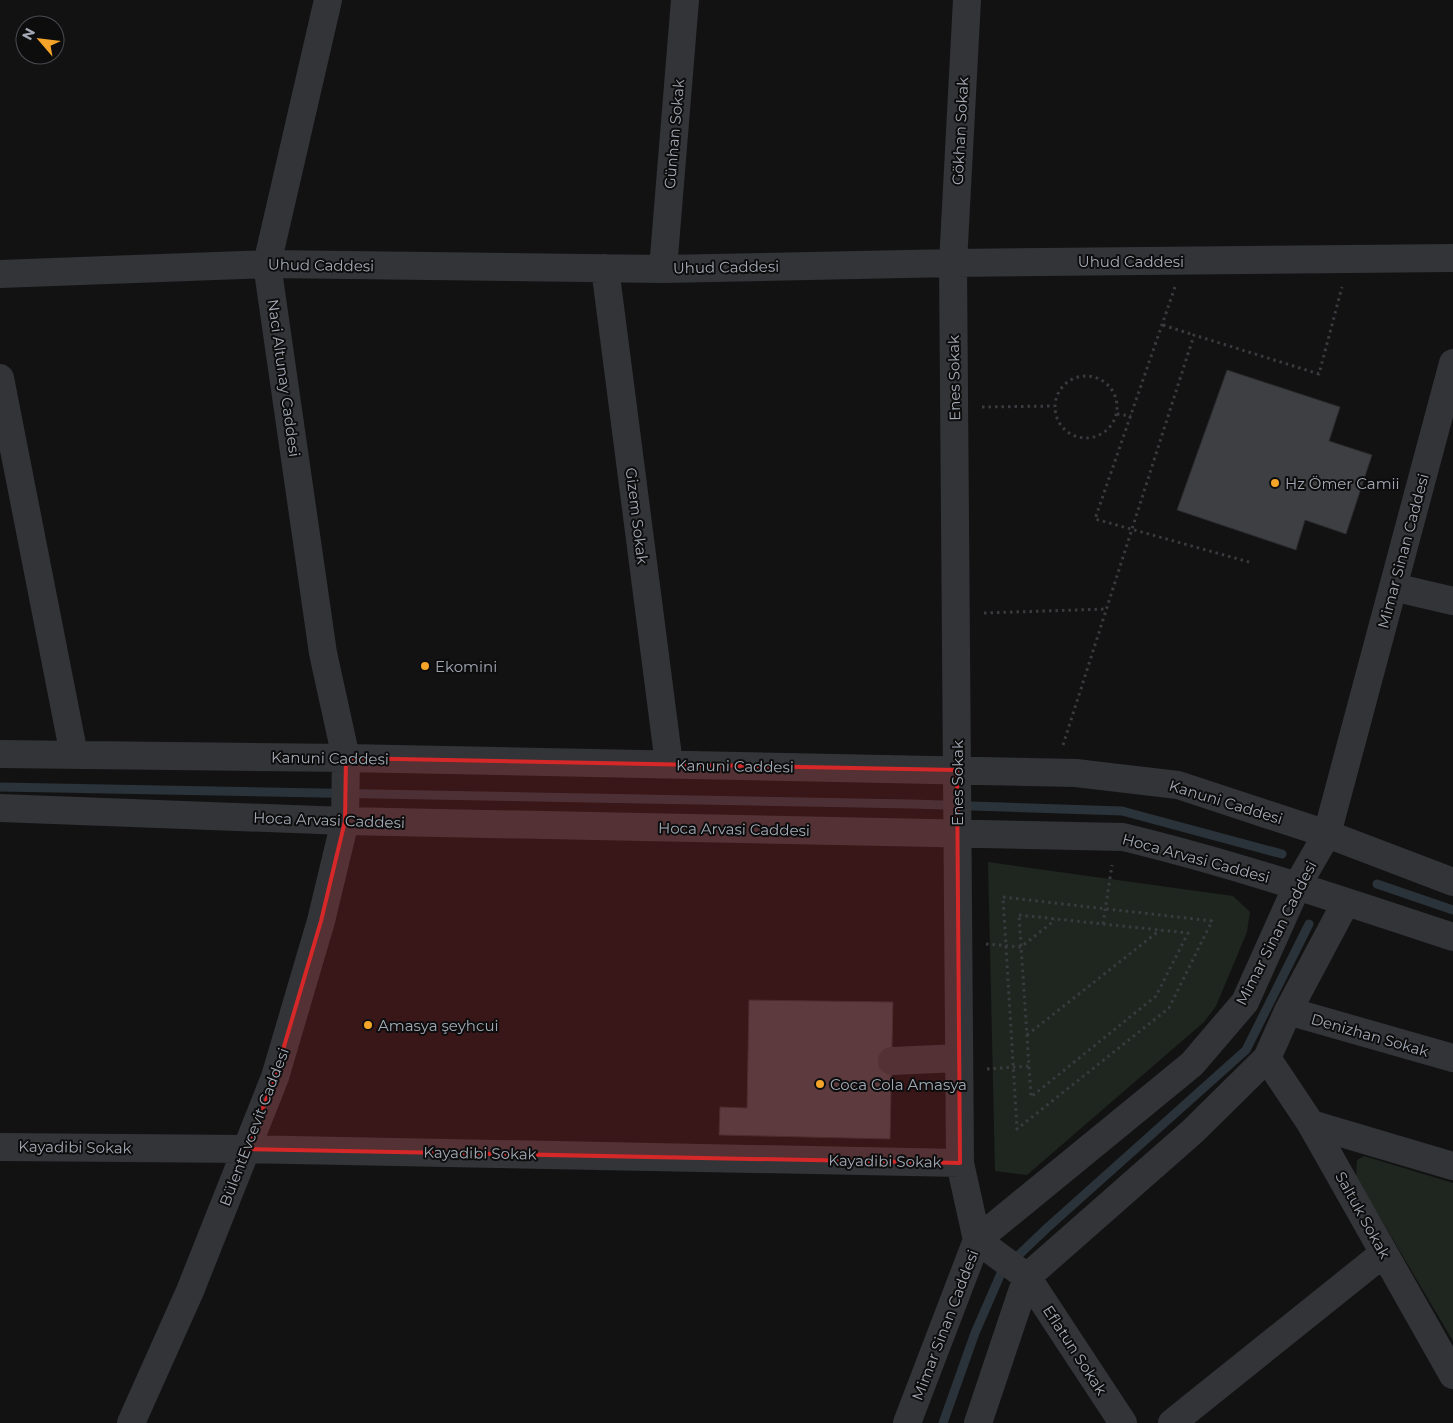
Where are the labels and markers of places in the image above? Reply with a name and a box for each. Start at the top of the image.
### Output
place label: Hz Ömer Camii [1285,474,1400,493]
marker: Hz Ömer Camii [1269,477,1281,489]
place label: Ekomini [435,657,497,676]
marker: Ekomini [419,660,431,672]
place label: Amasya şeyhcui [378,1016,499,1035]
marker: Amasya şeyhcui [362,1019,374,1031]
place label: Coca Cola Amasya [830,1075,967,1094]
marker: Coca Cola Amasya [814,1078,826,1090]

